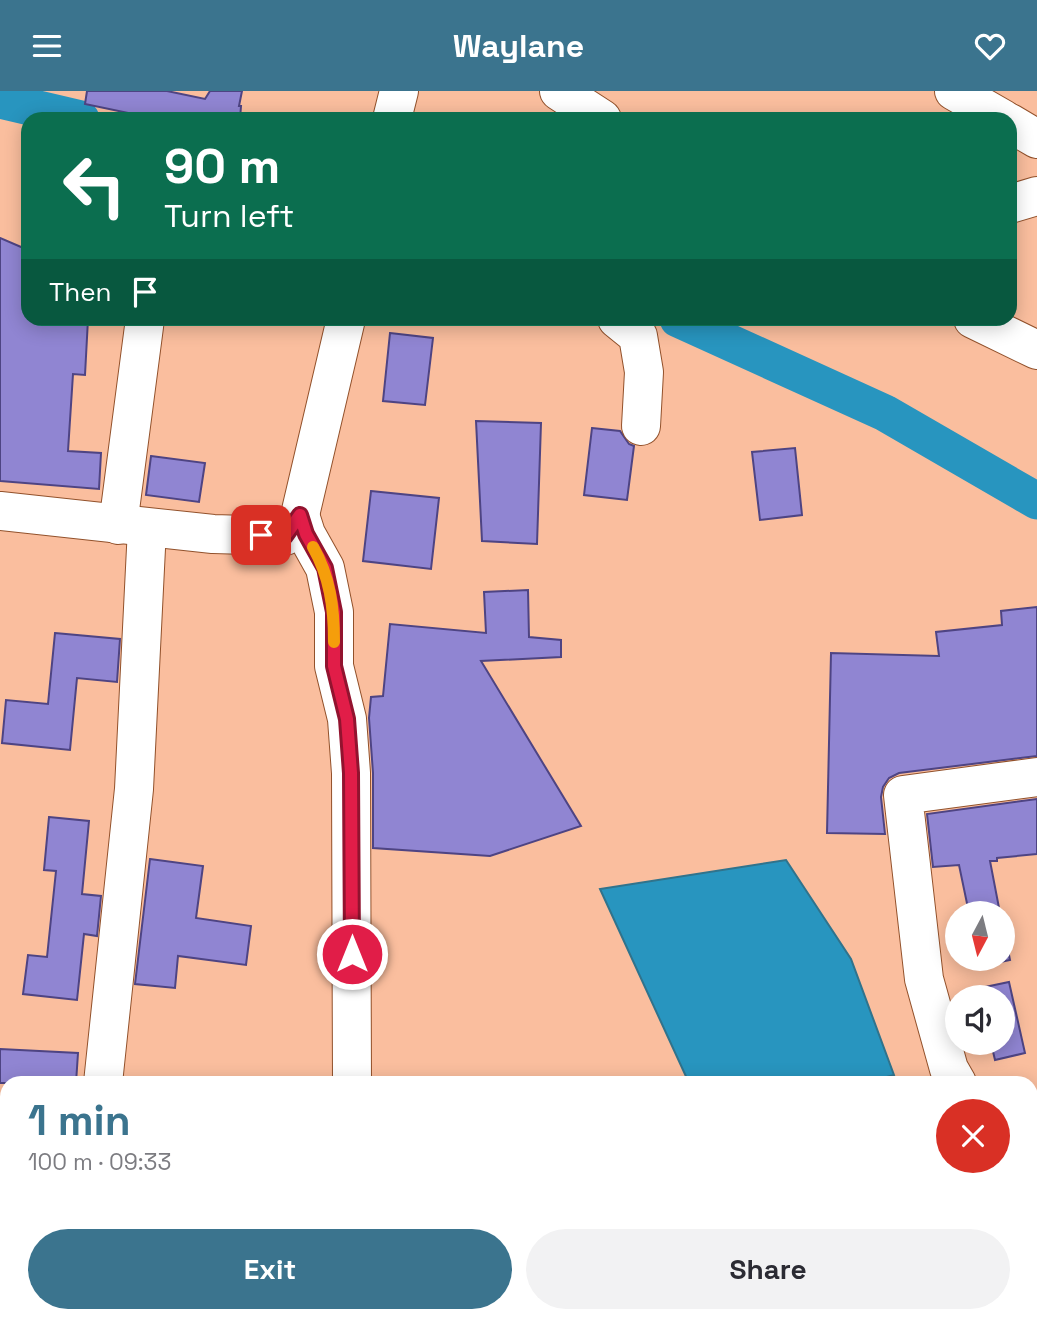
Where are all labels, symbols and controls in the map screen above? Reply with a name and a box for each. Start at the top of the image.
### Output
text: Waylane [453,26,584,66]
icon: menu [28,27,66,65]
icon: heart [971,27,1009,65]
text: 90 m [164,135,280,197]
icon: left [49,140,140,231]
text: Turn left [164,196,294,236]
icon: arrive [126,273,164,311]
text: Then [49,275,112,309]
pin [231,505,291,565]
icon: arrive [242,516,280,554]
north arrow [945,901,1015,971]
map controls [945,901,1015,1055]
position arrow [315,917,389,991]
button: sound [945,985,1015,1055]
text: 1 min [28,1094,131,1147]
button: close [936,1099,1010,1173]
text: 100 m · 09:33 [28,1147,171,1177]
button: Exit [28,1229,512,1309]
button: Share [526,1229,1010,1309]

